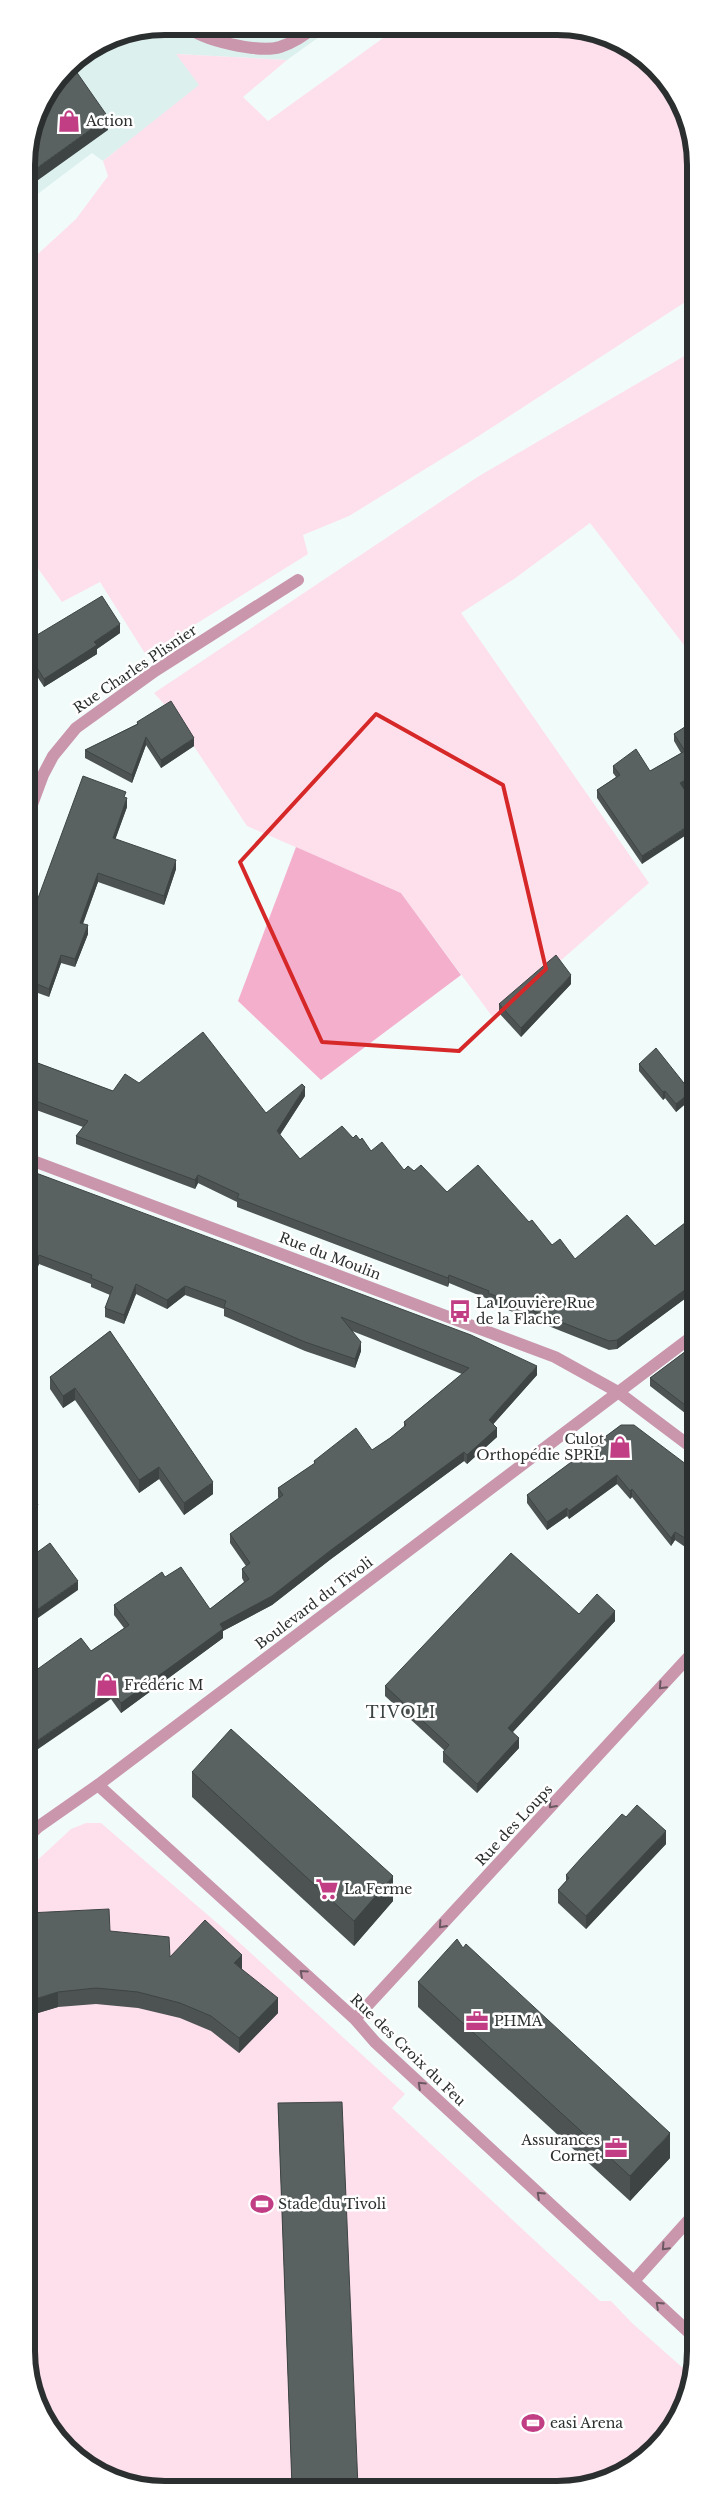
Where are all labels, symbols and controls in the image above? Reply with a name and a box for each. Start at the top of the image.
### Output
shop icon: Action [56,108,82,134]
place label: Action [85,112,133,130]
street label: Rue Charles Plisnier [70,621,200,717]
street label: Rue du Moulin [276,1228,384,1284]
place label: La Louvière Rue de la Flache [476,1294,595,1328]
bus stop icon: La Louvière Rue de la Flache [447,1298,473,1324]
place label: Culot Orthopédie SPRL [476,1430,605,1464]
shop icon: Culot Orthopédie SPRL [607,1434,633,1460]
street label: Boulevard du Tivoli [252,1553,376,1653]
shop icon: Frédéric M [94,1672,120,1698]
place label: Frédéric M [124,1676,204,1694]
one-way arrow [659,1680,668,1689]
district label: TIVOLI [366,1702,436,1722]
street label: Rue des Loups [472,1781,556,1869]
one-way arrow [549,1800,558,1809]
supermarket icon: La Ferme [314,1876,340,1902]
place label: La Ferme [344,1880,412,1898]
one-way arrow [439,1920,448,1929]
one-way arrow [300,1969,309,1978]
street label: Rue des Croix du Feu [347,1990,470,2110]
office icon: PHMA [464,2008,490,2034]
place label: PHMA [494,2012,543,2030]
one-way arrow [418,2081,427,2090]
place label: Assurances Cornet [520,2131,601,2165]
office icon: Assurances Cornet [603,2135,629,2161]
sports icon: Stade du Tivoli [249,2191,275,2217]
one-way arrow [537,2192,546,2201]
place label: Stade du Tivoli [278,2195,386,2213]
one-way arrow [662,2241,671,2250]
one-way arrow [656,2302,665,2311]
sports icon: easi Arena [520,2410,546,2436]
place label: easi Arena [550,2414,623,2432]

